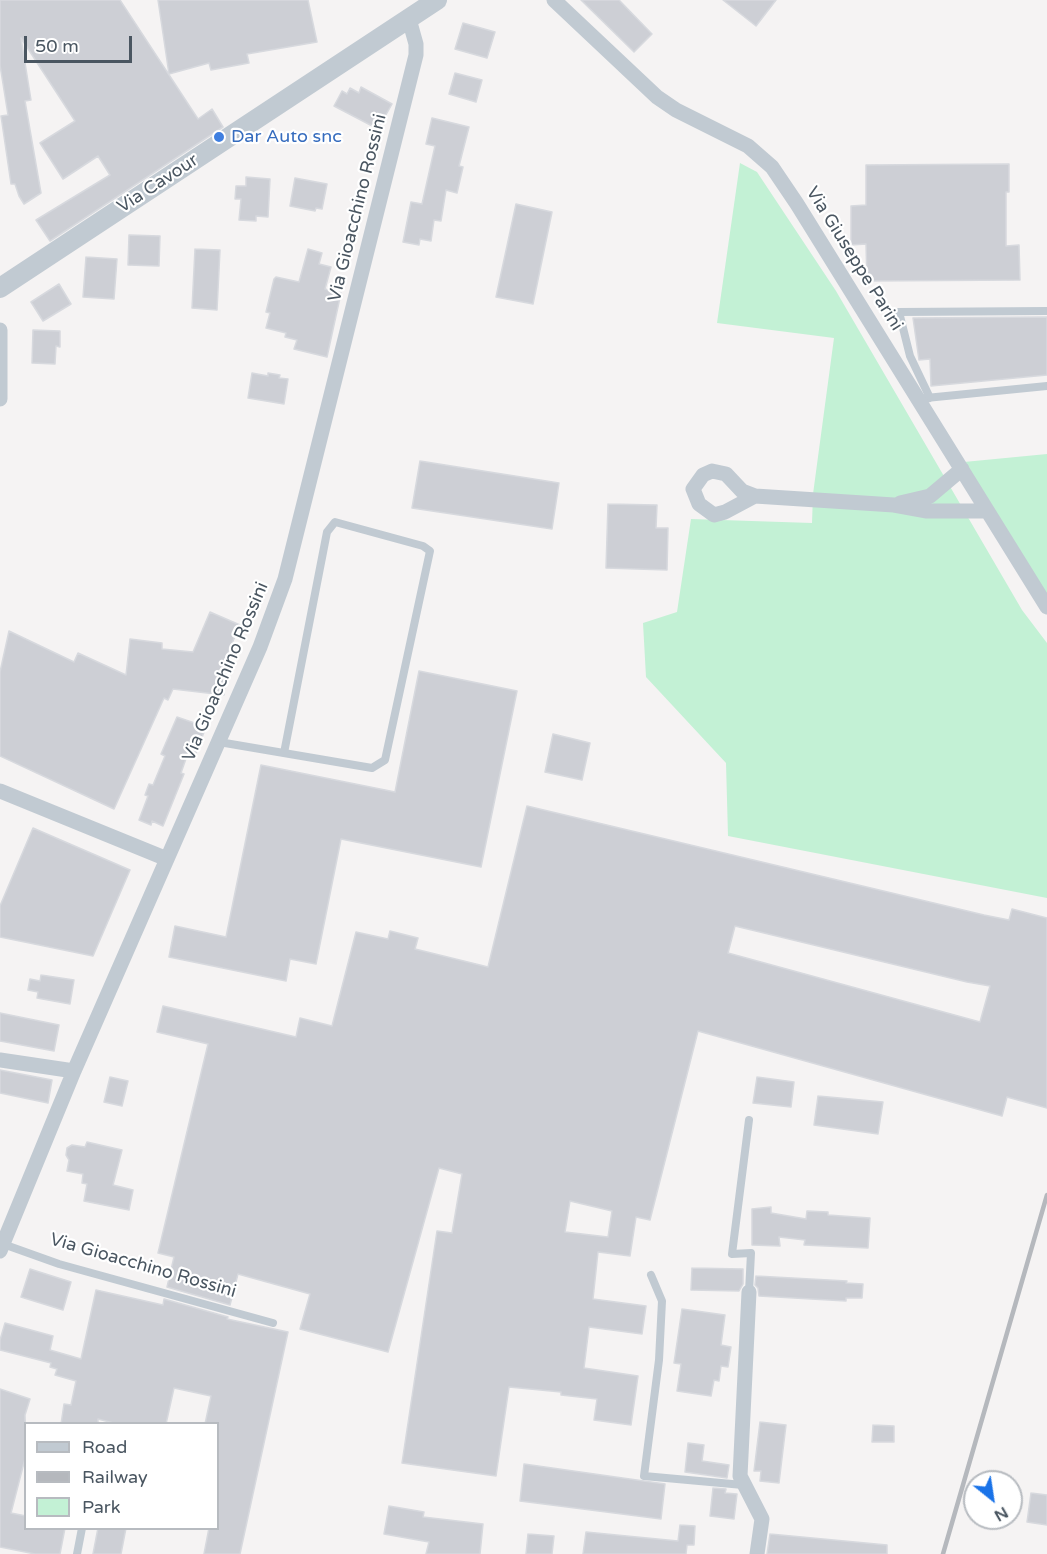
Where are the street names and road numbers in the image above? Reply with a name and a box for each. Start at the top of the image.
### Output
street label: Via Gioacchino Rossini [324,112,392,304]
street label: Via Cavour [113,150,203,218]
street label: Via Giuseppe Parini [801,183,907,335]
street label: Via Gioacchino Rossini [178,579,274,765]
street label: Via Gioacchino Rossini [47,1229,239,1303]

